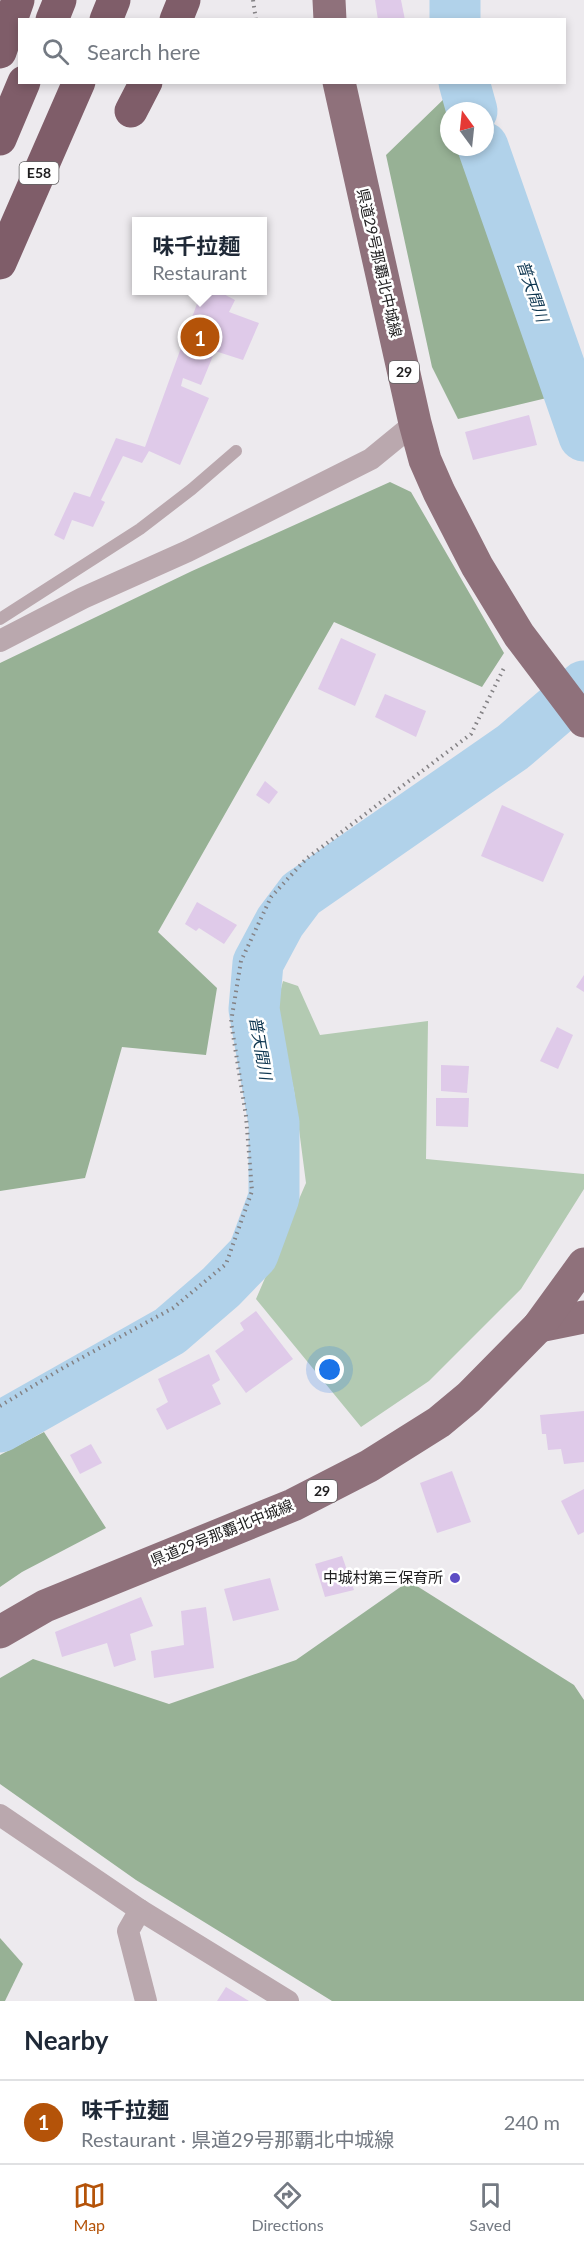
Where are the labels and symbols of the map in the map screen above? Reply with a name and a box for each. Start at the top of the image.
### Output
north arrow [440,102,494,156]
road number: E58 [20,162,58,184]
street label: 県道29号那覇北中城線 [354,187,406,339]
water label: 普天間川 [514,257,554,326]
pin: 1 [180,314,220,360]
road number: 29 [389,361,419,383]
water label: 普天間川 [247,1015,277,1083]
your location [315,1355,344,1384]
road number: 29 [307,1480,337,1502]
street label: 県道29号那覇北中城線 [148,1495,296,1569]
place label: 中城村第三保育所 [323,1568,443,1586]
marker: 中城村第三保育所 [448,1571,462,1585]

